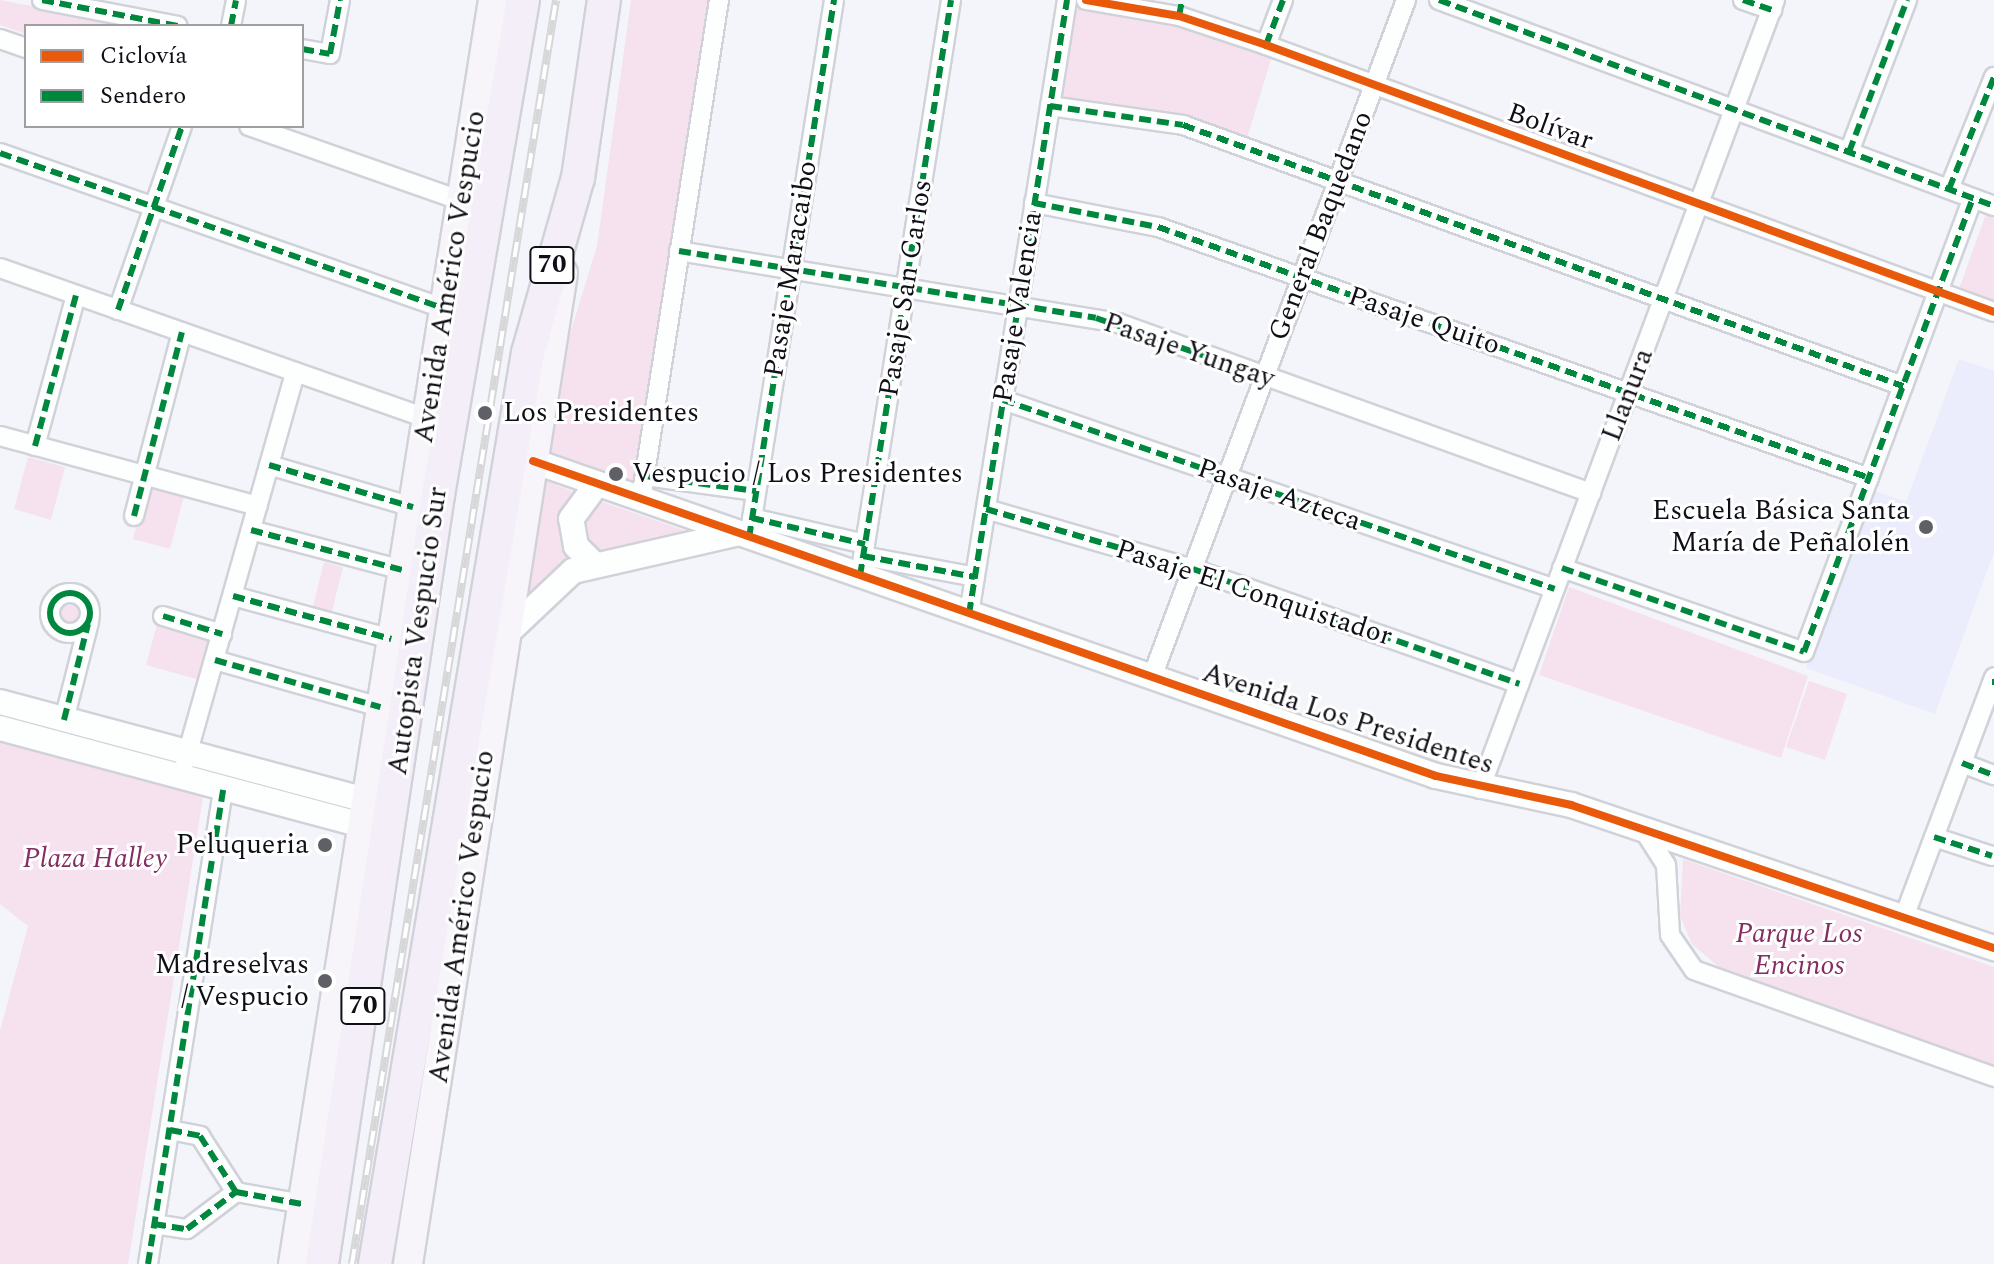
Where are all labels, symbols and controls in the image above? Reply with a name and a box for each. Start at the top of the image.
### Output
legend [24,24,304,128]
text: Ciclovía [100,38,187,74]
text: Sendero [100,78,186,114]
street label: Bolívar [1502,96,1598,158]
street label: General Baquedano [1262,107,1380,345]
street label: Avenida Américo Vespucio [407,108,493,446]
street label: Pasaje Maracaibo [757,158,825,380]
street label: Pasaje San Carlos [872,177,940,399]
street label: Pasaje Valencia [986,209,1050,405]
road number: 70 [528,243,576,287]
street label: Pasaje Quito [1344,279,1504,363]
street label: Pasaje Yungay [1099,306,1279,396]
street label: Llanura [1595,344,1661,446]
place label: Los Presidentes [503,396,699,430]
marker: Los Presidentes [474,402,496,424]
street label: Pasaje Azteca [1193,451,1365,539]
place label: Vespucio / Los Presidentes [632,457,963,491]
marker: Vespucio / Los Presidentes [607,465,625,483]
street label: Autopista Vespucio Sur [381,485,455,777]
place label: Escuela Básica Santa María de Peñalolén [1652,494,1910,560]
marker: Escuela Básica Santa María de Peñalolén [1917,518,1935,536]
street label: Pasaje El Conquistador [1111,532,1397,654]
street label: Avenida Los Presidentes [1198,656,1498,782]
street label: Avenida Américo Vespucio [422,748,502,1086]
place label: Peluqueria [176,828,309,862]
marker: Peluqueria [316,836,334,854]
park label: Plaza Halley [23,842,167,876]
park label: Parque Los Encinos [1736,917,1862,983]
place label: Madreselvas / Vespucio [155,948,309,1014]
marker: Madreselvas / Vespucio [316,972,334,990]
road number: 70 [339,984,387,1028]

